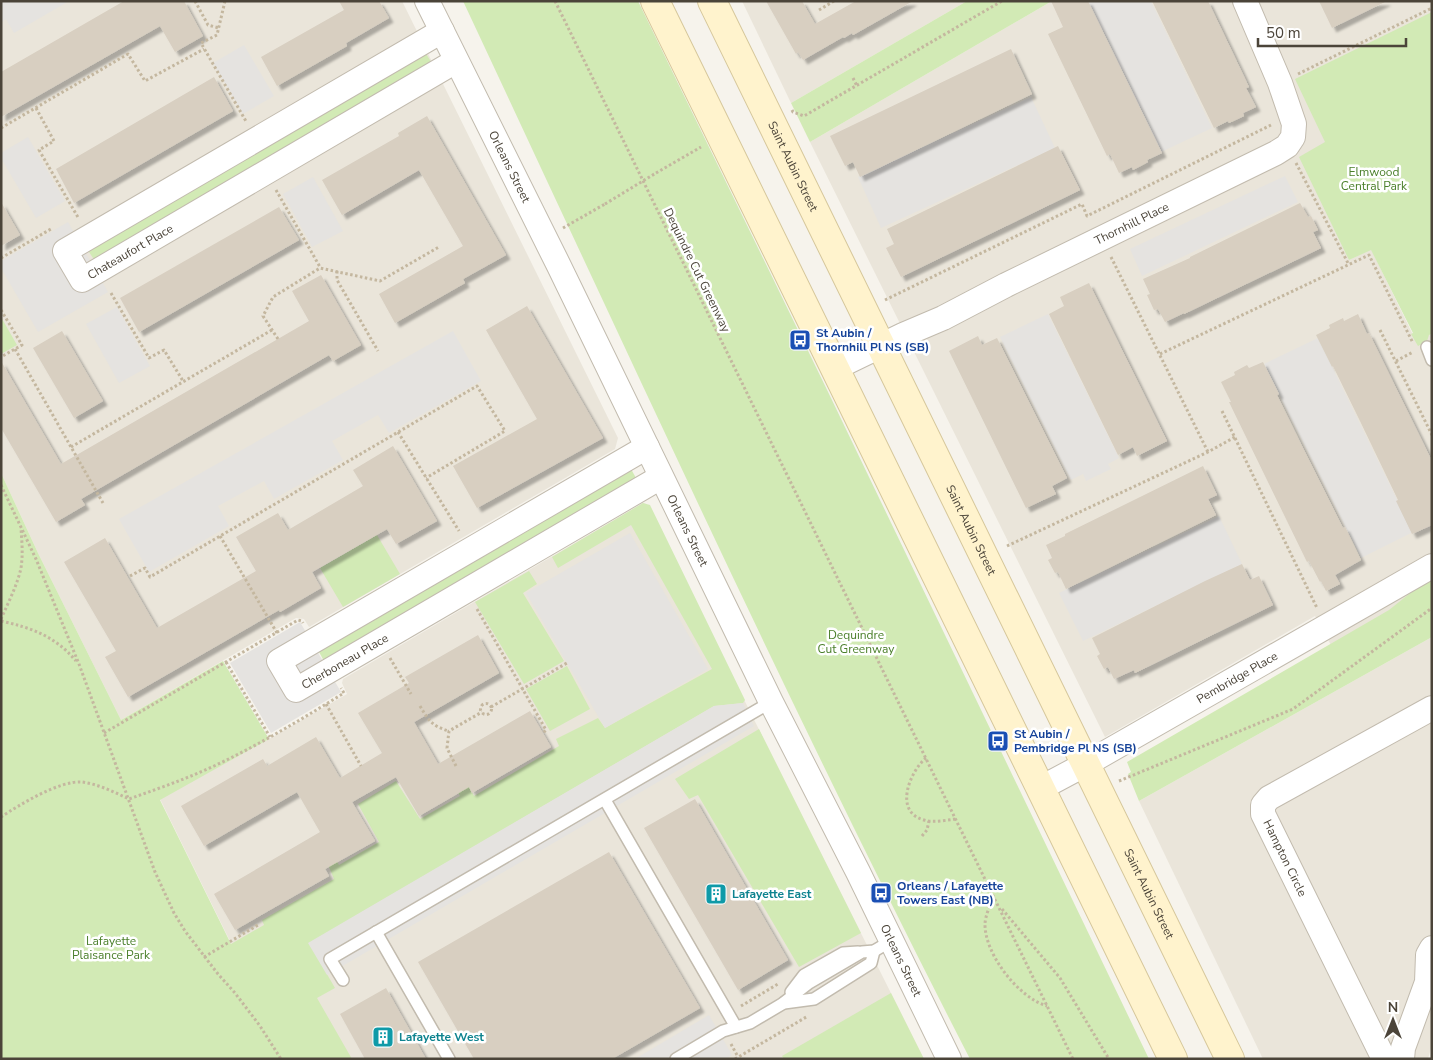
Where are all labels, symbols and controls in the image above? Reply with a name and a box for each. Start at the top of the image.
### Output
scale bar [1258,15,1406,47]
text: 50 m [1266,23,1301,43]
street label: Saint Aubin Street [764,118,822,215]
street label: Orleans Street [485,128,534,206]
park label: Elmwood Central Park [1341,164,1408,194]
street label: Thornhill Place [1092,199,1172,249]
street label: Dequindre Cut Greenway [660,205,734,335]
street label: Chateaufort Place [84,220,176,283]
place label: St Aubin / Thornhill Pl NS (SB) [816,325,929,355]
bus stop icon: St Aubin / Thornhill Pl NS (SB) [788,328,812,352]
street label: Saint Aubin Street [942,482,1000,579]
street label: Orleans Street [663,492,712,570]
park label: Dequindre Cut Greenway [818,627,895,657]
street label: Cherboneau Place [299,630,391,693]
street label: Pembridge Place [1194,648,1280,707]
place label: St Aubin / Pembridge Pl NS (SB) [1014,726,1137,756]
bus stop icon: St Aubin / Pembridge Pl NS (SB) [986,729,1010,753]
street label: Hampton Circle [1259,817,1311,899]
street label: Saint Aubin Street [1120,846,1178,942]
place label: Orleans / Lafayette Towers East (NB) [897,878,1004,908]
bus stop icon: Orleans / Lafayette Towers East (NB) [869,881,893,905]
building icon: Lafayette East [704,882,728,906]
place label: Lafayette East [732,886,812,902]
street label: Orleans Street [877,922,926,1000]
park label: Lafayette Plaisance Park [72,933,151,963]
north arrow [1368,995,1418,1045]
text: N [1388,998,1398,1017]
building icon: Lafayette West [371,1025,395,1049]
place label: Lafayette West [399,1029,484,1045]

